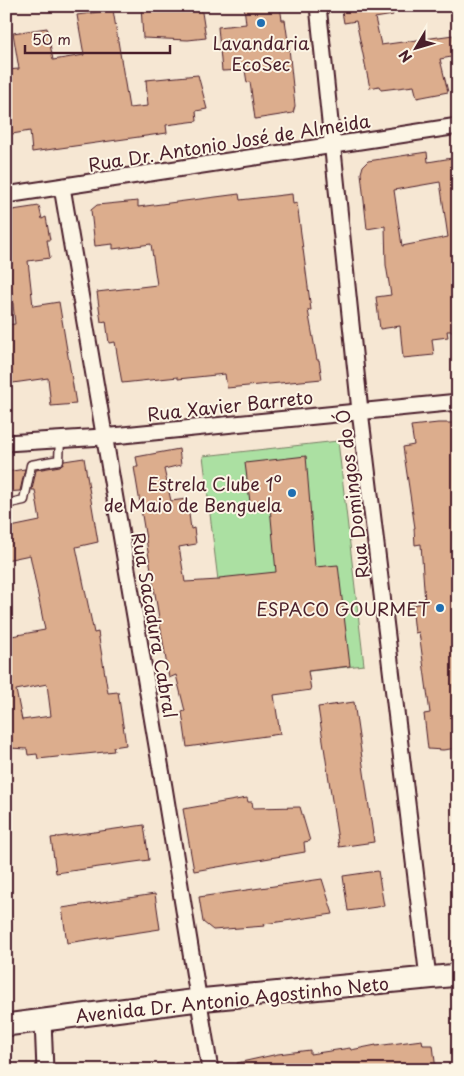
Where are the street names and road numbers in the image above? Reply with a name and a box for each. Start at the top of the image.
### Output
street label: Rua Dr. Antonio José de Almeida [86,106,372,178]
street label: Rua Xavier Barreto [146,383,314,427]
street label: Rua Domingos do Ó [328,408,376,580]
street label: Rua Sacadura Cabral [125,530,185,720]
street label: Avenida Dr. Antonio Agostinho Neto [74,969,390,1029]

